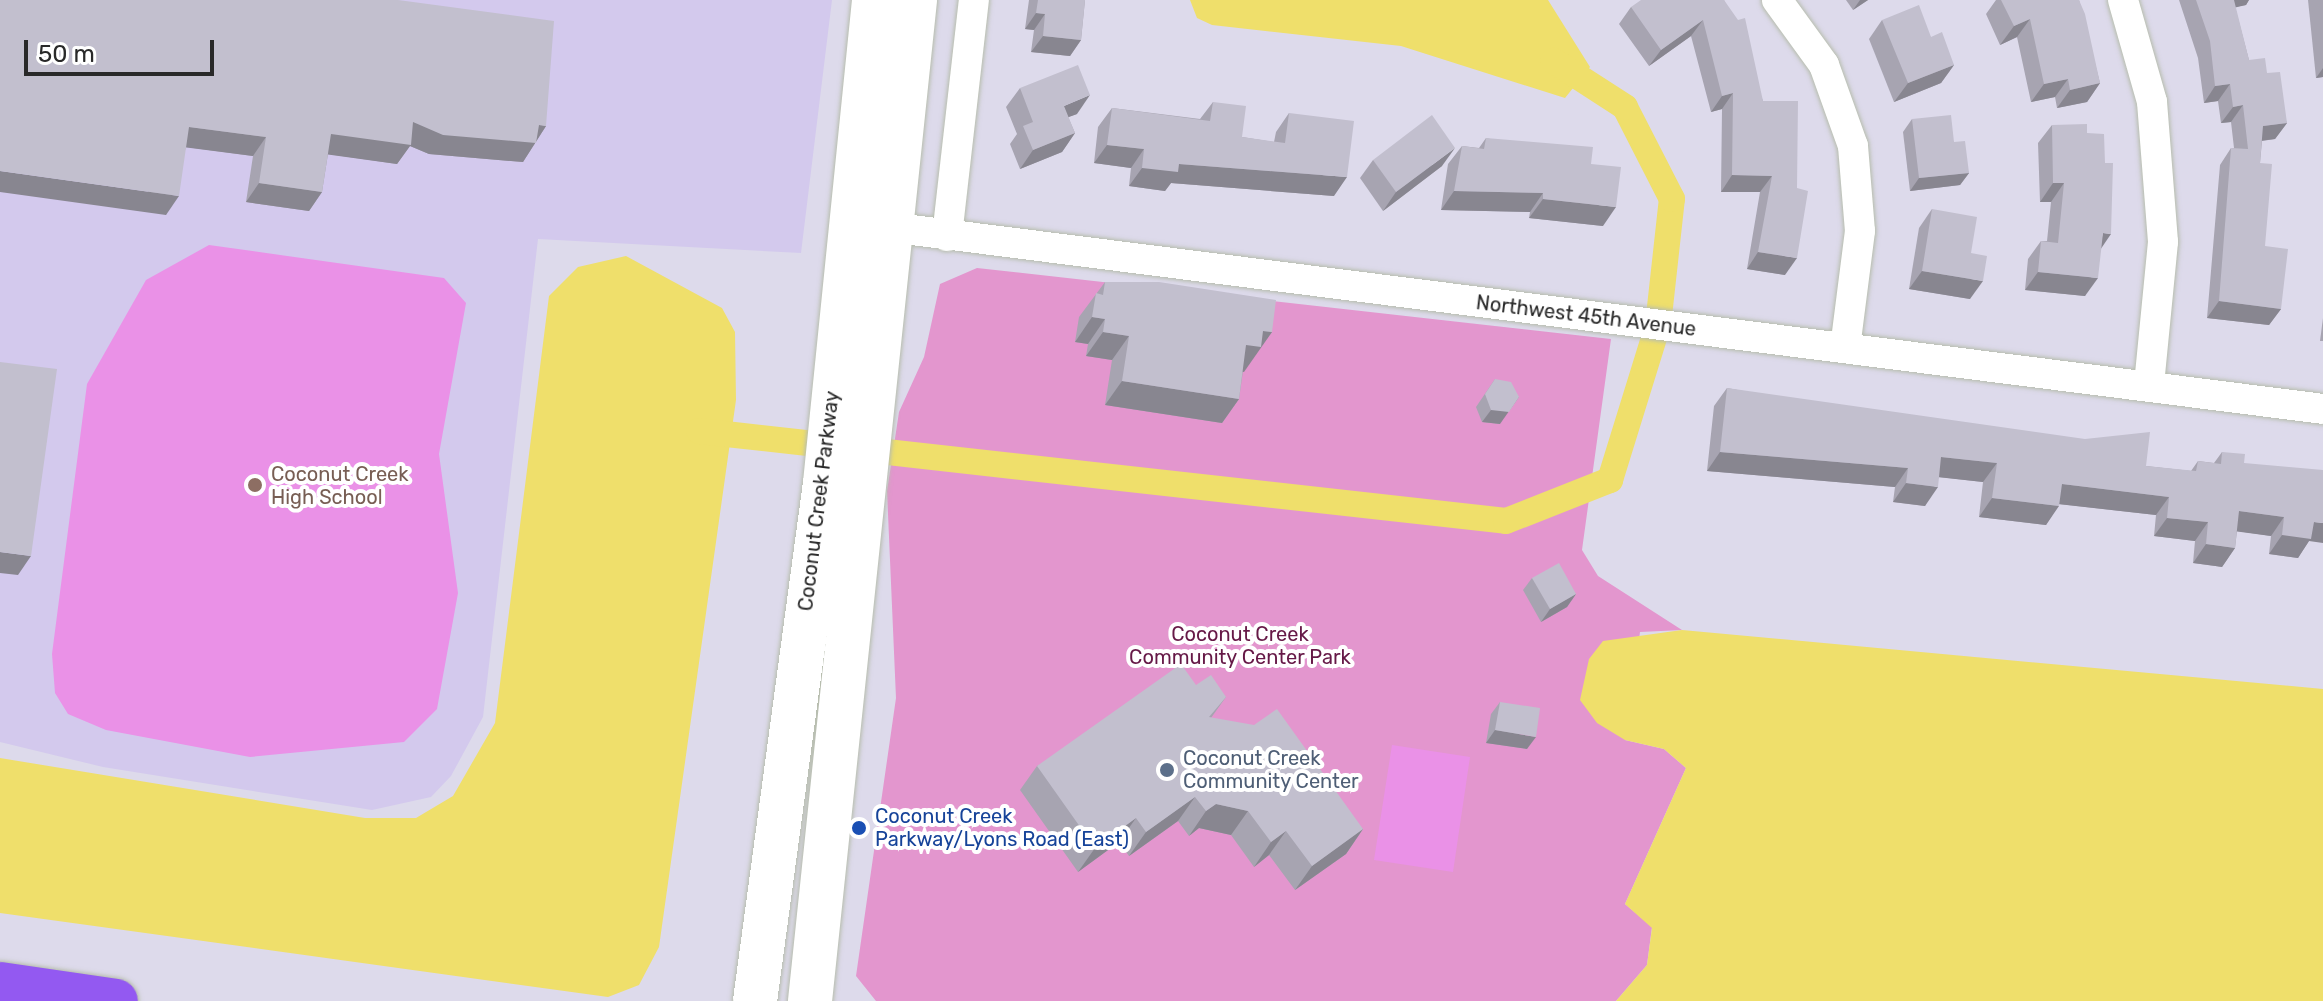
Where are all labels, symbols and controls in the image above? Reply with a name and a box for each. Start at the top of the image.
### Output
scale bar [28,24,218,74]
text: 50 m [38,40,95,68]
street label: Northwest 45th Avenue [1474,291,1698,341]
street label: Coconut Creek Parkway [794,389,844,613]
place label: Coconut Creek High School [271,462,409,509]
marker: Coconut Creek High School [246,476,264,494]
park label: Coconut Creek Community Center Park [1129,622,1351,669]
place label: Coconut Creek Community Center [1183,746,1359,793]
marker: Coconut Creek Community Center [1158,761,1176,779]
place label: Coconut Creek Parkway/Lyons Road (East) [875,804,1129,851]
marker: Coconut Creek Parkway/Lyons Road (East) [850,819,868,837]

